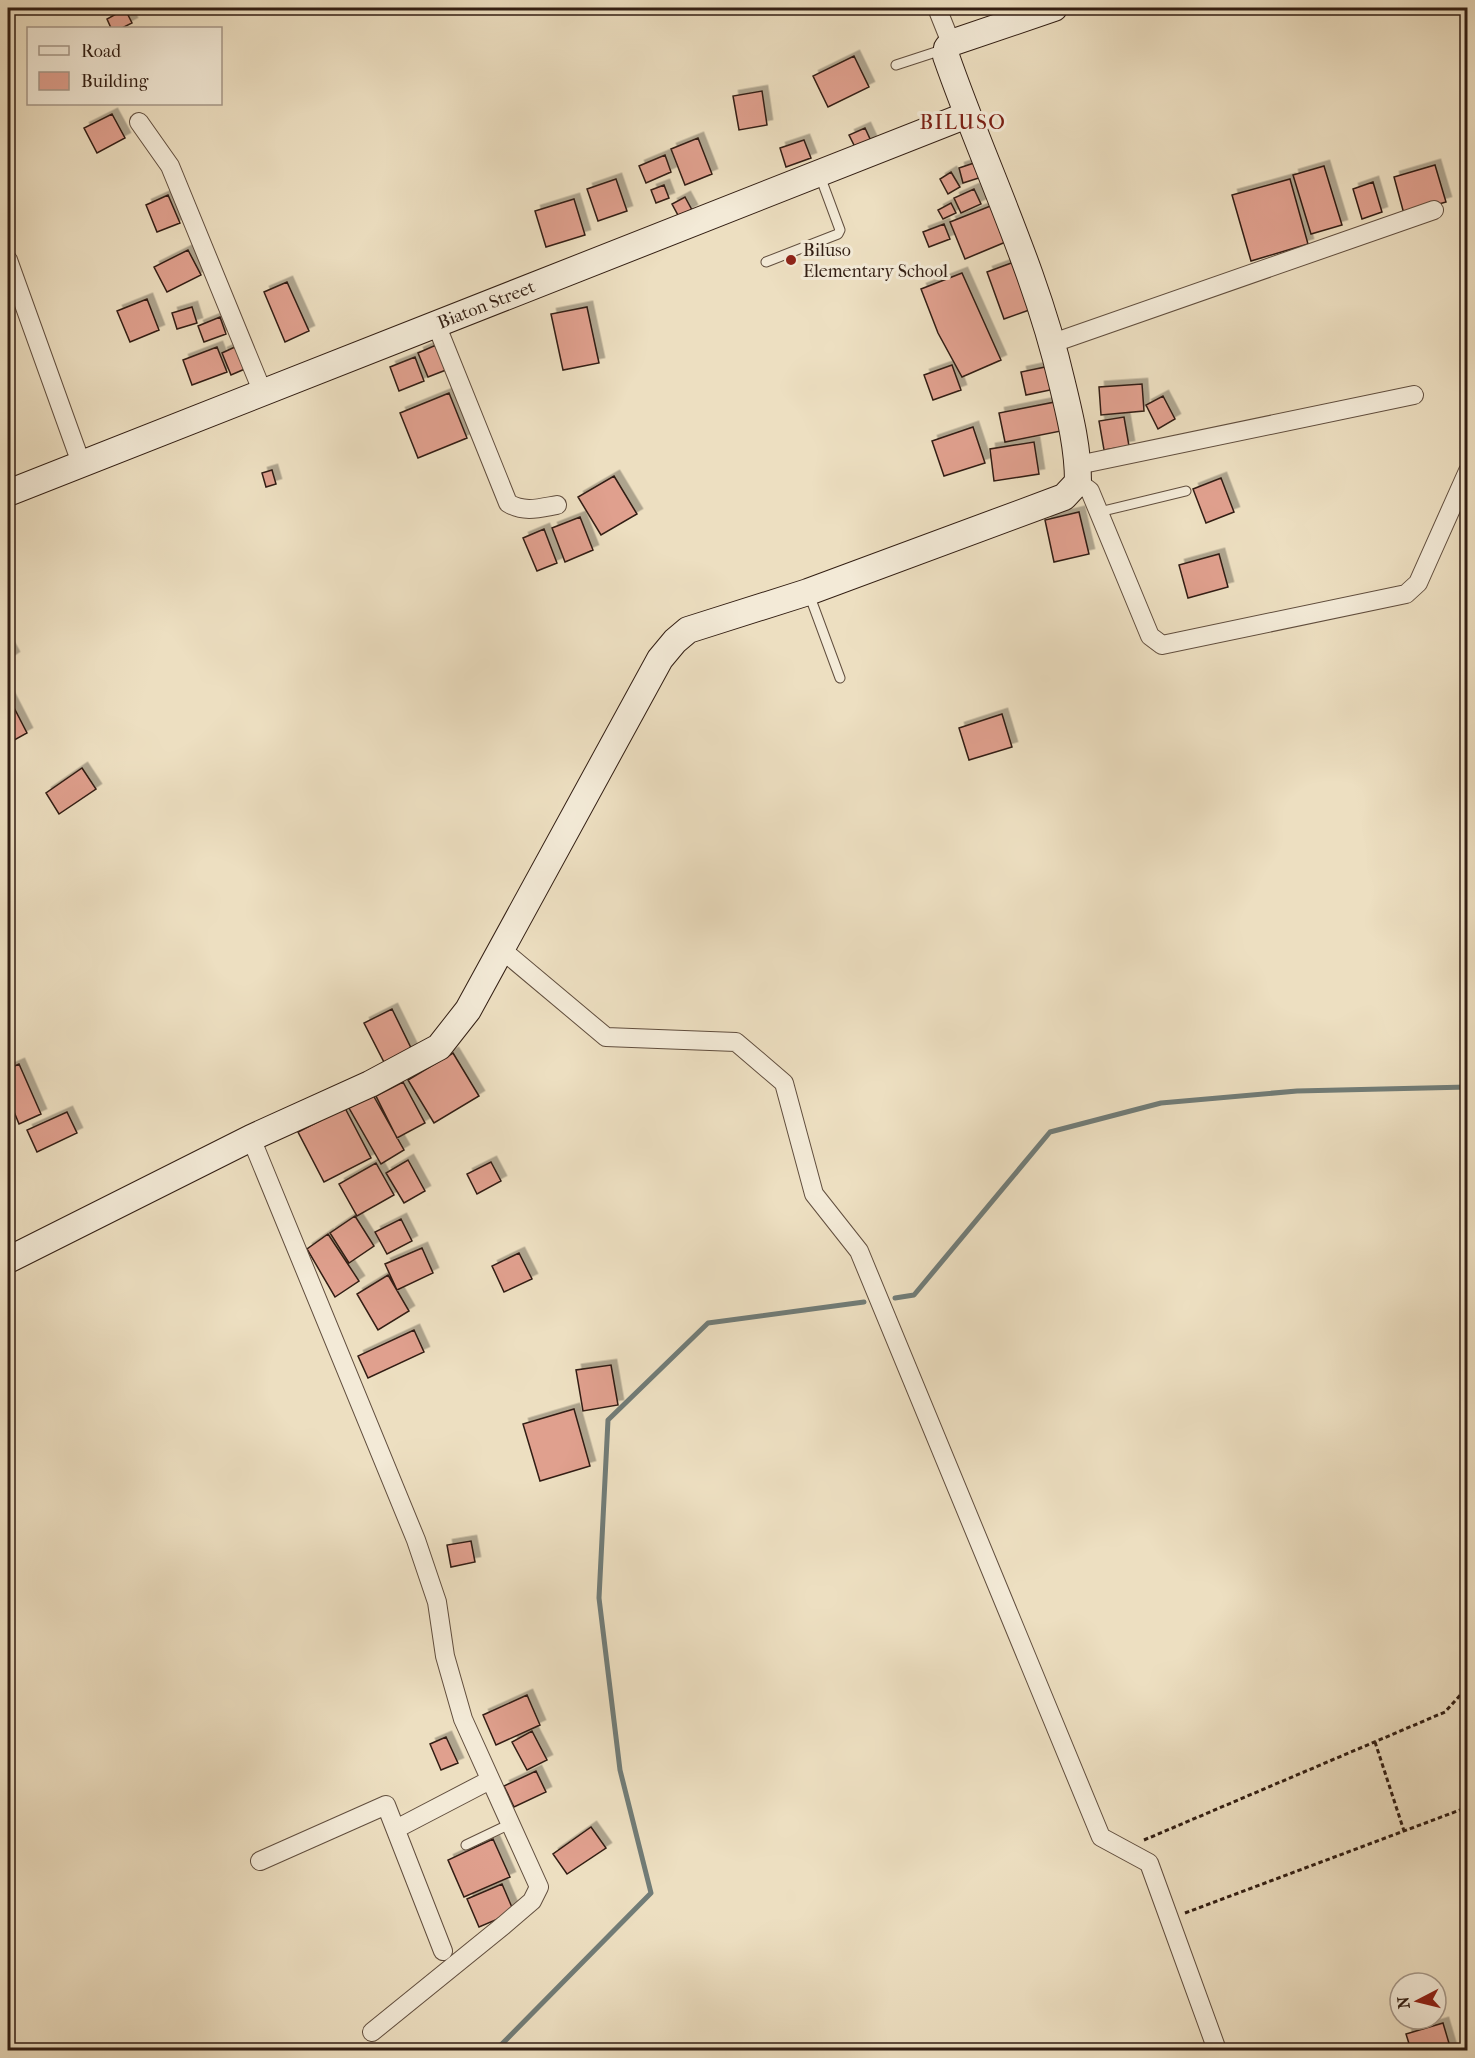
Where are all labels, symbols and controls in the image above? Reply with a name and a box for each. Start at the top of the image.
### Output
legend [27,27,222,105]
text: Road [81,41,121,62]
text: Building [81,71,149,92]
district label: BILUSO [920,110,1006,134]
place label: Biluso Elementary School [803,240,948,282]
marker: Biluso Elementary School [784,253,798,267]
street label: Biaton Street [435,276,538,333]
north arrow [1388,1971,1448,2031]
text: N [1393,1995,1414,2010]

